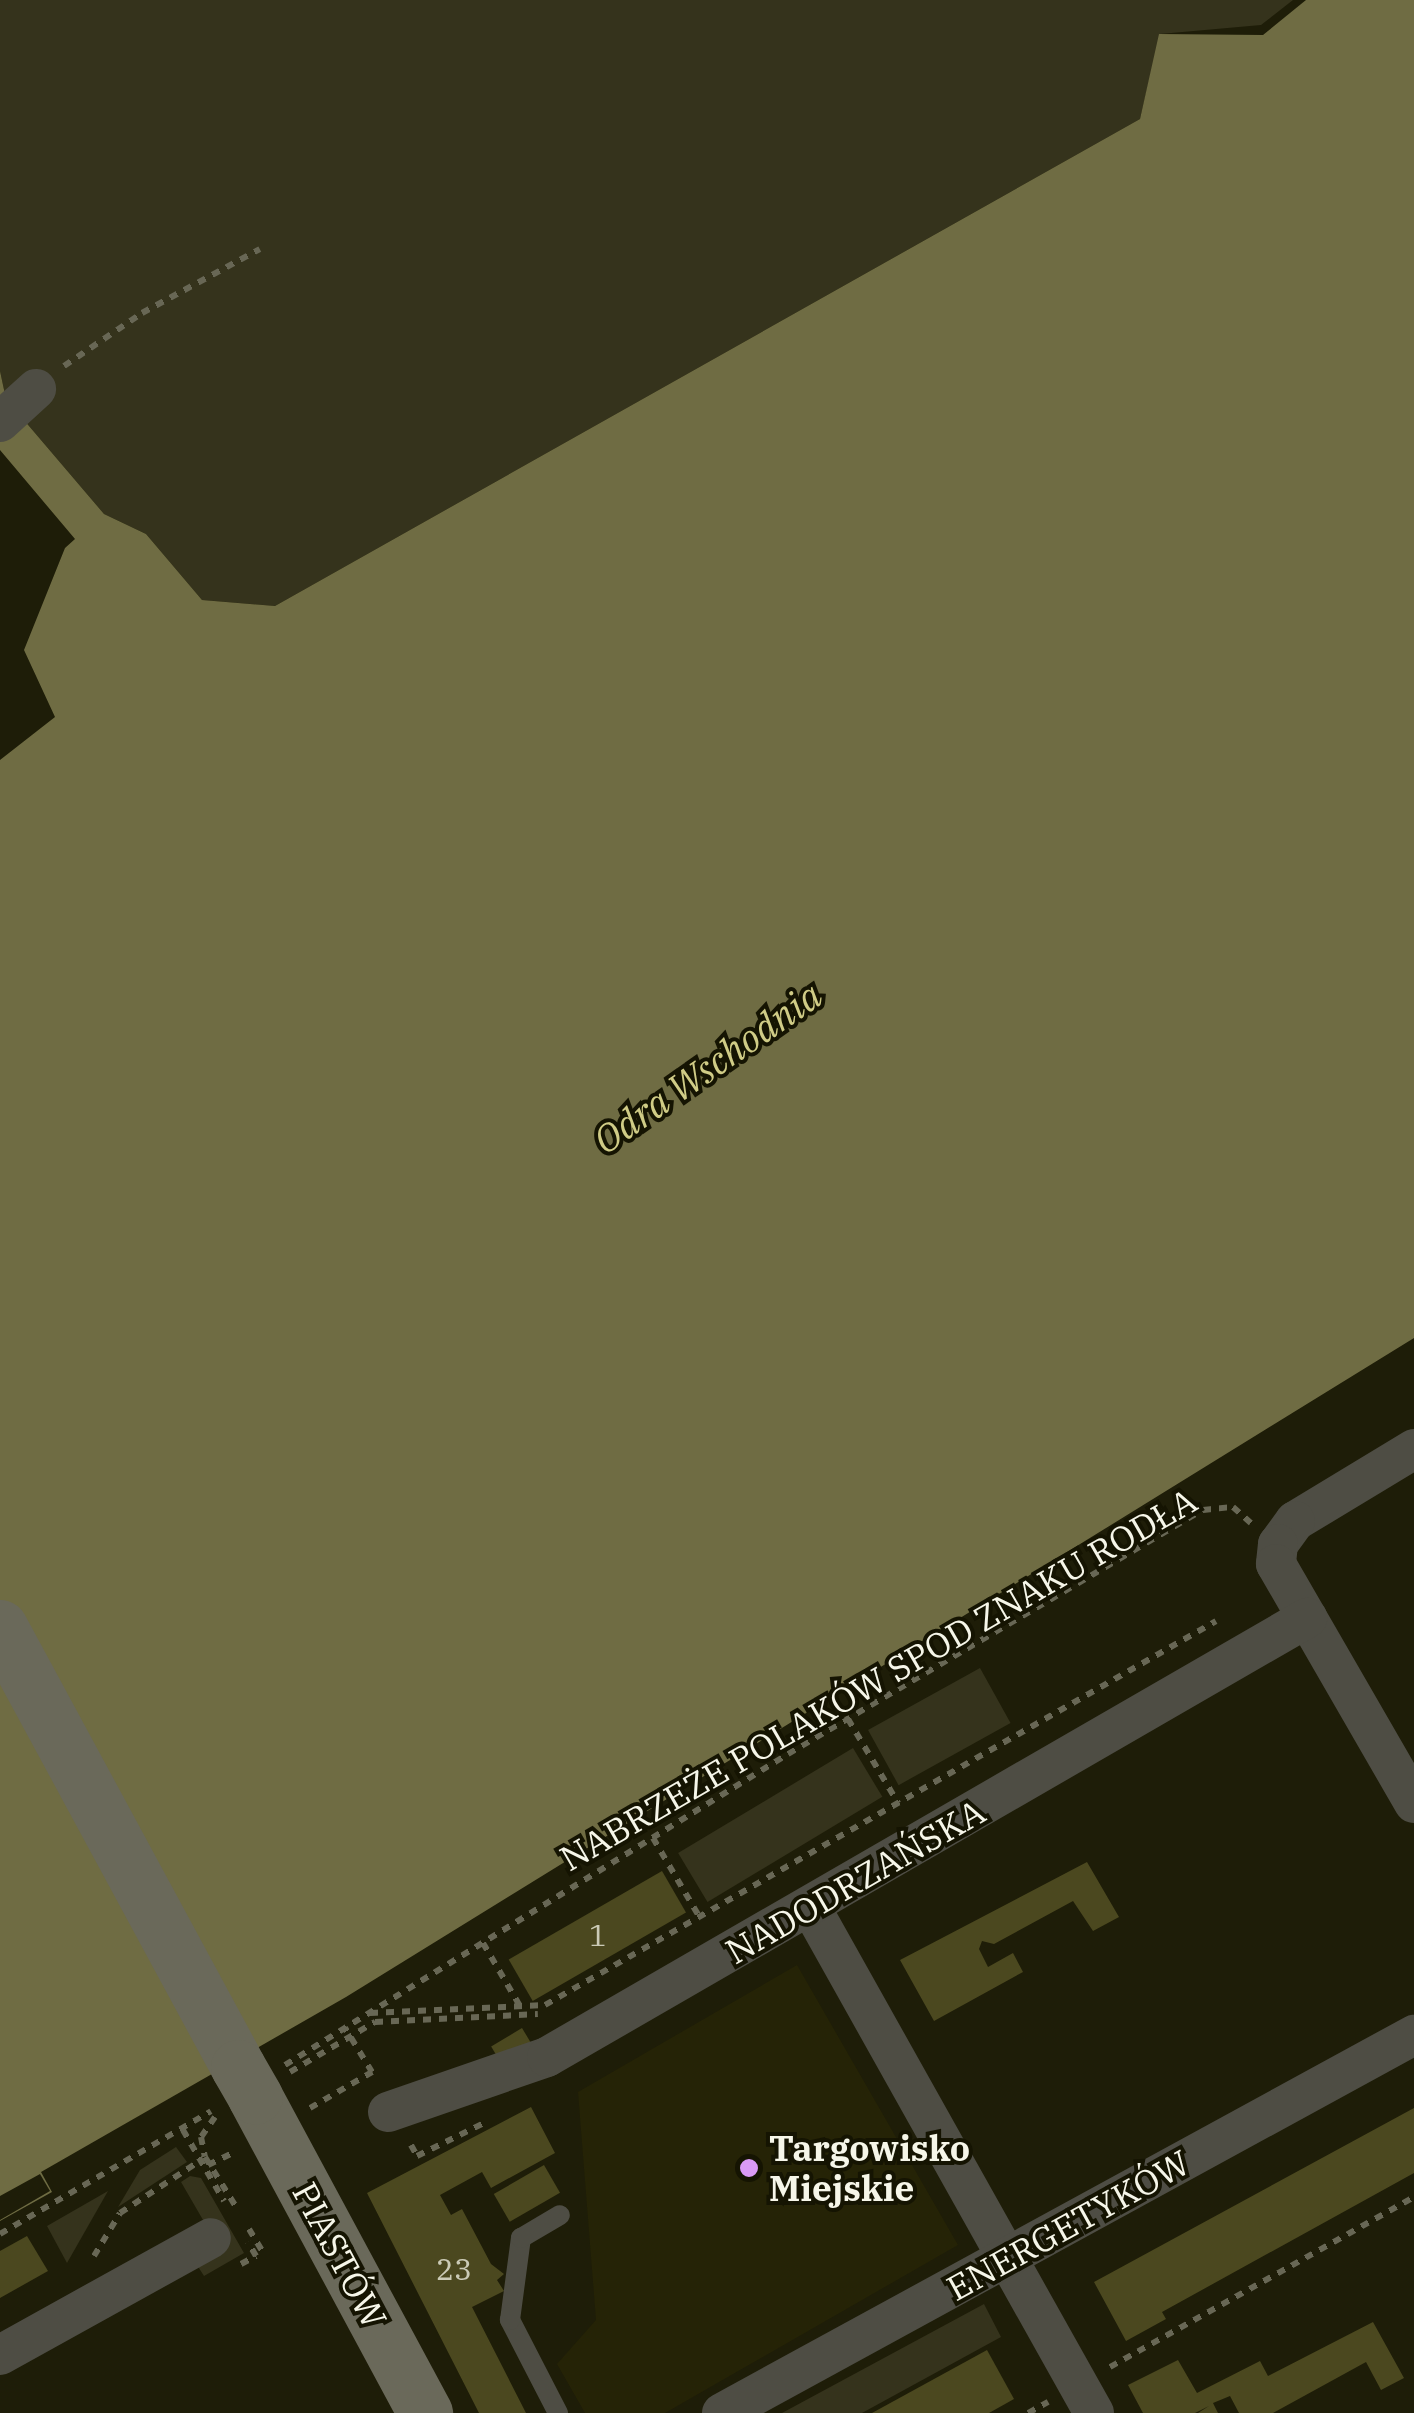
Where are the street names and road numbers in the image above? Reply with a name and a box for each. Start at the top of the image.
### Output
street label: NABRZEŻE POLAKÓW SPOD ZNAKU RODŁA [552,1479,1204,1879]
street label: NADODRZAŃSKA [718,1790,992,1972]
street label: ENERGETYKÓW [939,2141,1197,2309]
street label: PIASTÓW [284,2175,396,2335]

